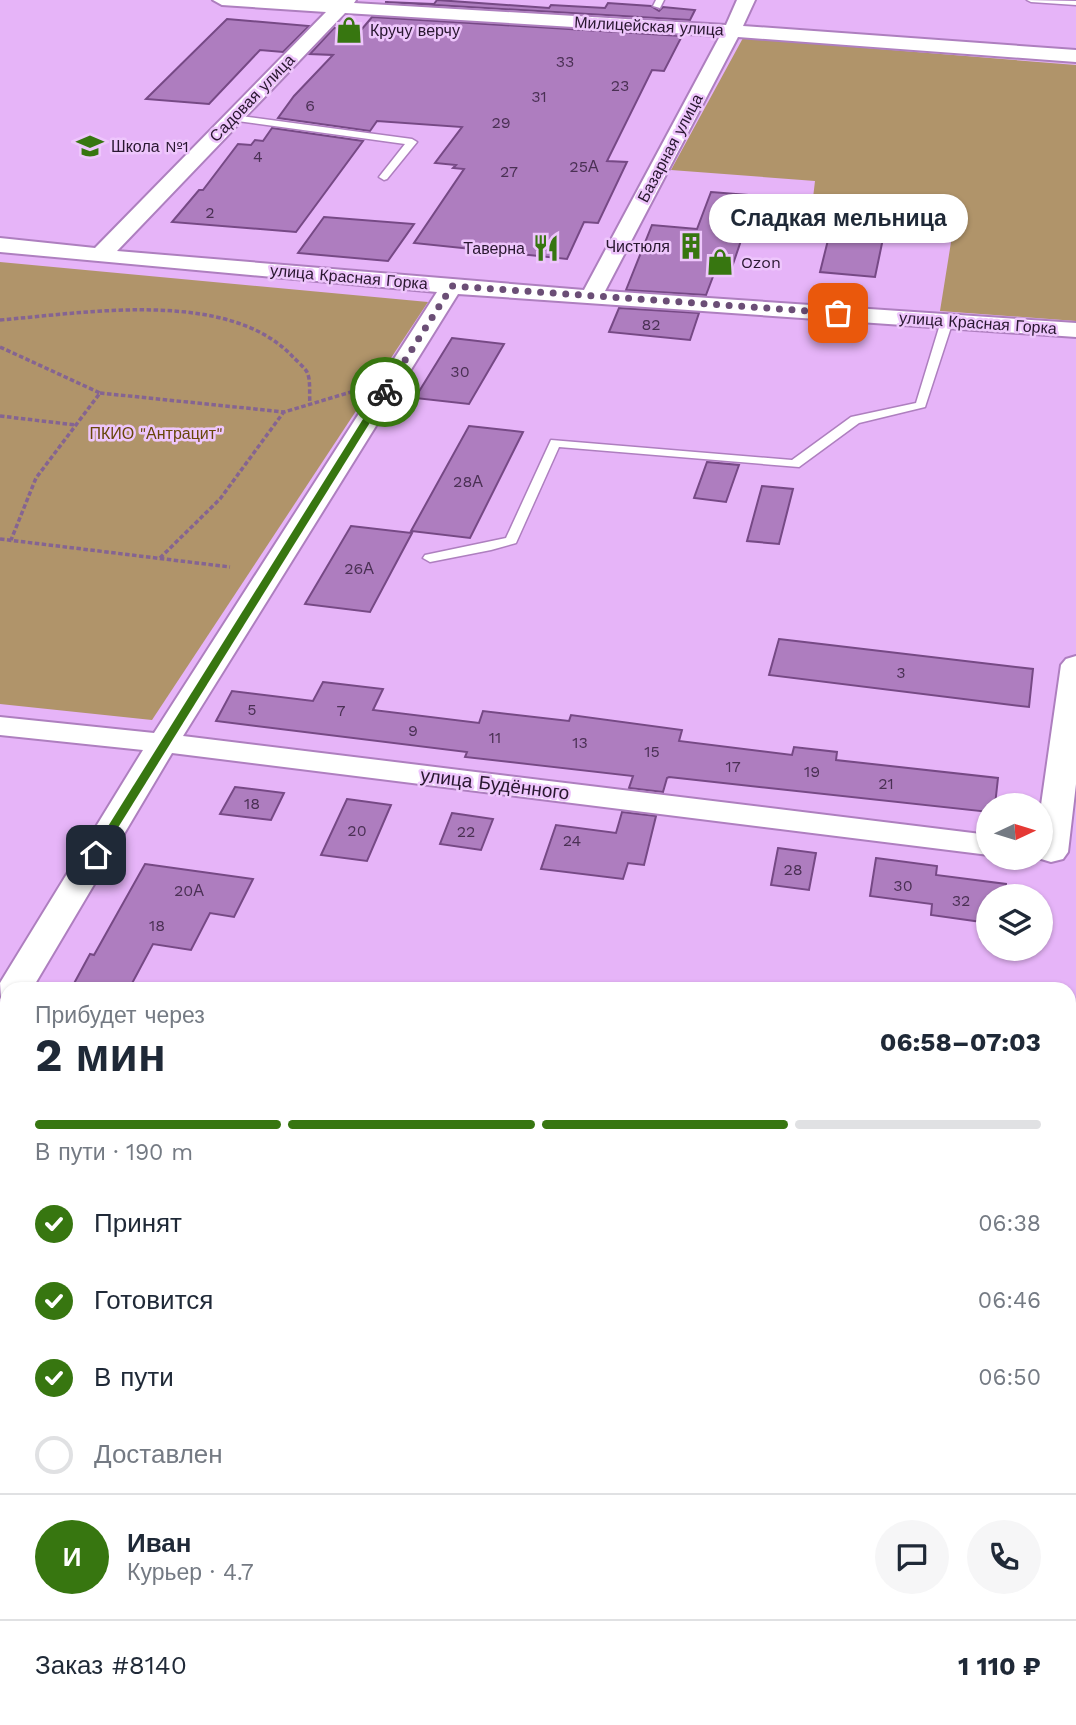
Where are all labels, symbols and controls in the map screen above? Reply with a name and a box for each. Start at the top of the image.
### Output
street label: Милицейская улица [574,13,724,39]
shop icon: Кручу верчу [334,15,364,45]
place label: Кручу верчу [370,21,460,40]
street label: Садовая улица [206,50,299,146]
house number: 33 [556,52,574,71]
house number: 23 [611,76,629,95]
house number: 31 [531,87,547,106]
street label: Базарная улица [633,90,707,206]
house number: 6 [305,96,315,115]
house number: 29 [491,113,511,132]
school or university icon: Школа №1 [75,131,105,161]
place label: Школа №1 [111,137,189,156]
house number: 4 [253,147,263,166]
house number: 25А [569,157,599,176]
house number: 27 [500,162,518,181]
callout: Сладкая мельница [708,194,968,243]
house number: 2 [205,203,215,222]
text: Сладкая мельница [730,205,947,232]
building icon: Чистюля [676,231,706,261]
restaurant icon: Таверна [531,233,561,263]
place label: Чистюля [605,237,670,256]
place label: Таверна [463,239,525,258]
shop icon: Ozon [705,247,735,277]
place label: Ozon [741,253,781,272]
street label: улица Красная Горка [269,261,429,293]
pin [808,283,868,343]
icon: bag [819,294,857,332]
street label: улица Красная Горка [898,308,1058,338]
house number: 82 [641,315,661,334]
courier [350,357,420,427]
house number: 30 [450,362,470,381]
icon: bike [366,373,404,411]
park label: ПКИО "Антрацит" [89,424,223,443]
house number: 28А [453,472,483,491]
house number: 26А [344,559,374,578]
house number: 3 [896,663,906,682]
house number: 5 [247,700,257,719]
house number: 7 [337,701,346,720]
house number: 9 [408,721,418,740]
house number: 11 [489,728,501,747]
house number: 13 [572,733,588,752]
house number: 15 [644,742,660,761]
house number: 17 [725,757,741,776]
house number: 19 [804,762,820,781]
street label: улица Будённого [419,763,571,805]
house number: 21 [878,774,894,793]
north arrow [976,793,1054,870]
map controls [976,793,1053,961]
house number: 18 [244,794,260,813]
house number: 20 [347,821,367,840]
house number: 22 [457,822,475,841]
pin [66,825,126,885]
house number: 24 [563,831,582,850]
icon: home [77,836,115,874]
house number: 28 [783,860,803,879]
house number: 30 [893,876,913,895]
house number: 20А [174,881,204,900]
button: layers [976,884,1053,961]
house number: 32 [952,891,970,910]
house number: 18 [149,916,165,935]
text: Прибудет через [35,1002,205,1029]
text: 06:58–07:03 [880,1027,1041,1057]
text: 2 мин [35,1028,166,1082]
text: В пути · 190 m [35,1139,193,1166]
icon: check [35,1205,73,1243]
text: Принят [94,1208,182,1238]
text: 06:38 [978,1210,1041,1237]
icon: check [35,1282,73,1320]
text: Готовится [94,1285,213,1315]
text: 06:46 [978,1287,1041,1314]
icon: check [35,1359,73,1397]
text: В пути [94,1362,174,1392]
text: 06:50 [978,1364,1041,1391]
text: Доставлен [94,1439,223,1469]
button: chat [875,1520,949,1594]
button: phone [967,1520,1041,1594]
text: Иван [127,1528,192,1558]
text: И [63,1542,81,1572]
text: Курьер · 4.7 [127,1559,254,1586]
text: Заказ #8140 [35,1650,187,1680]
text: 1 110 ₽ [958,1651,1041,1681]

